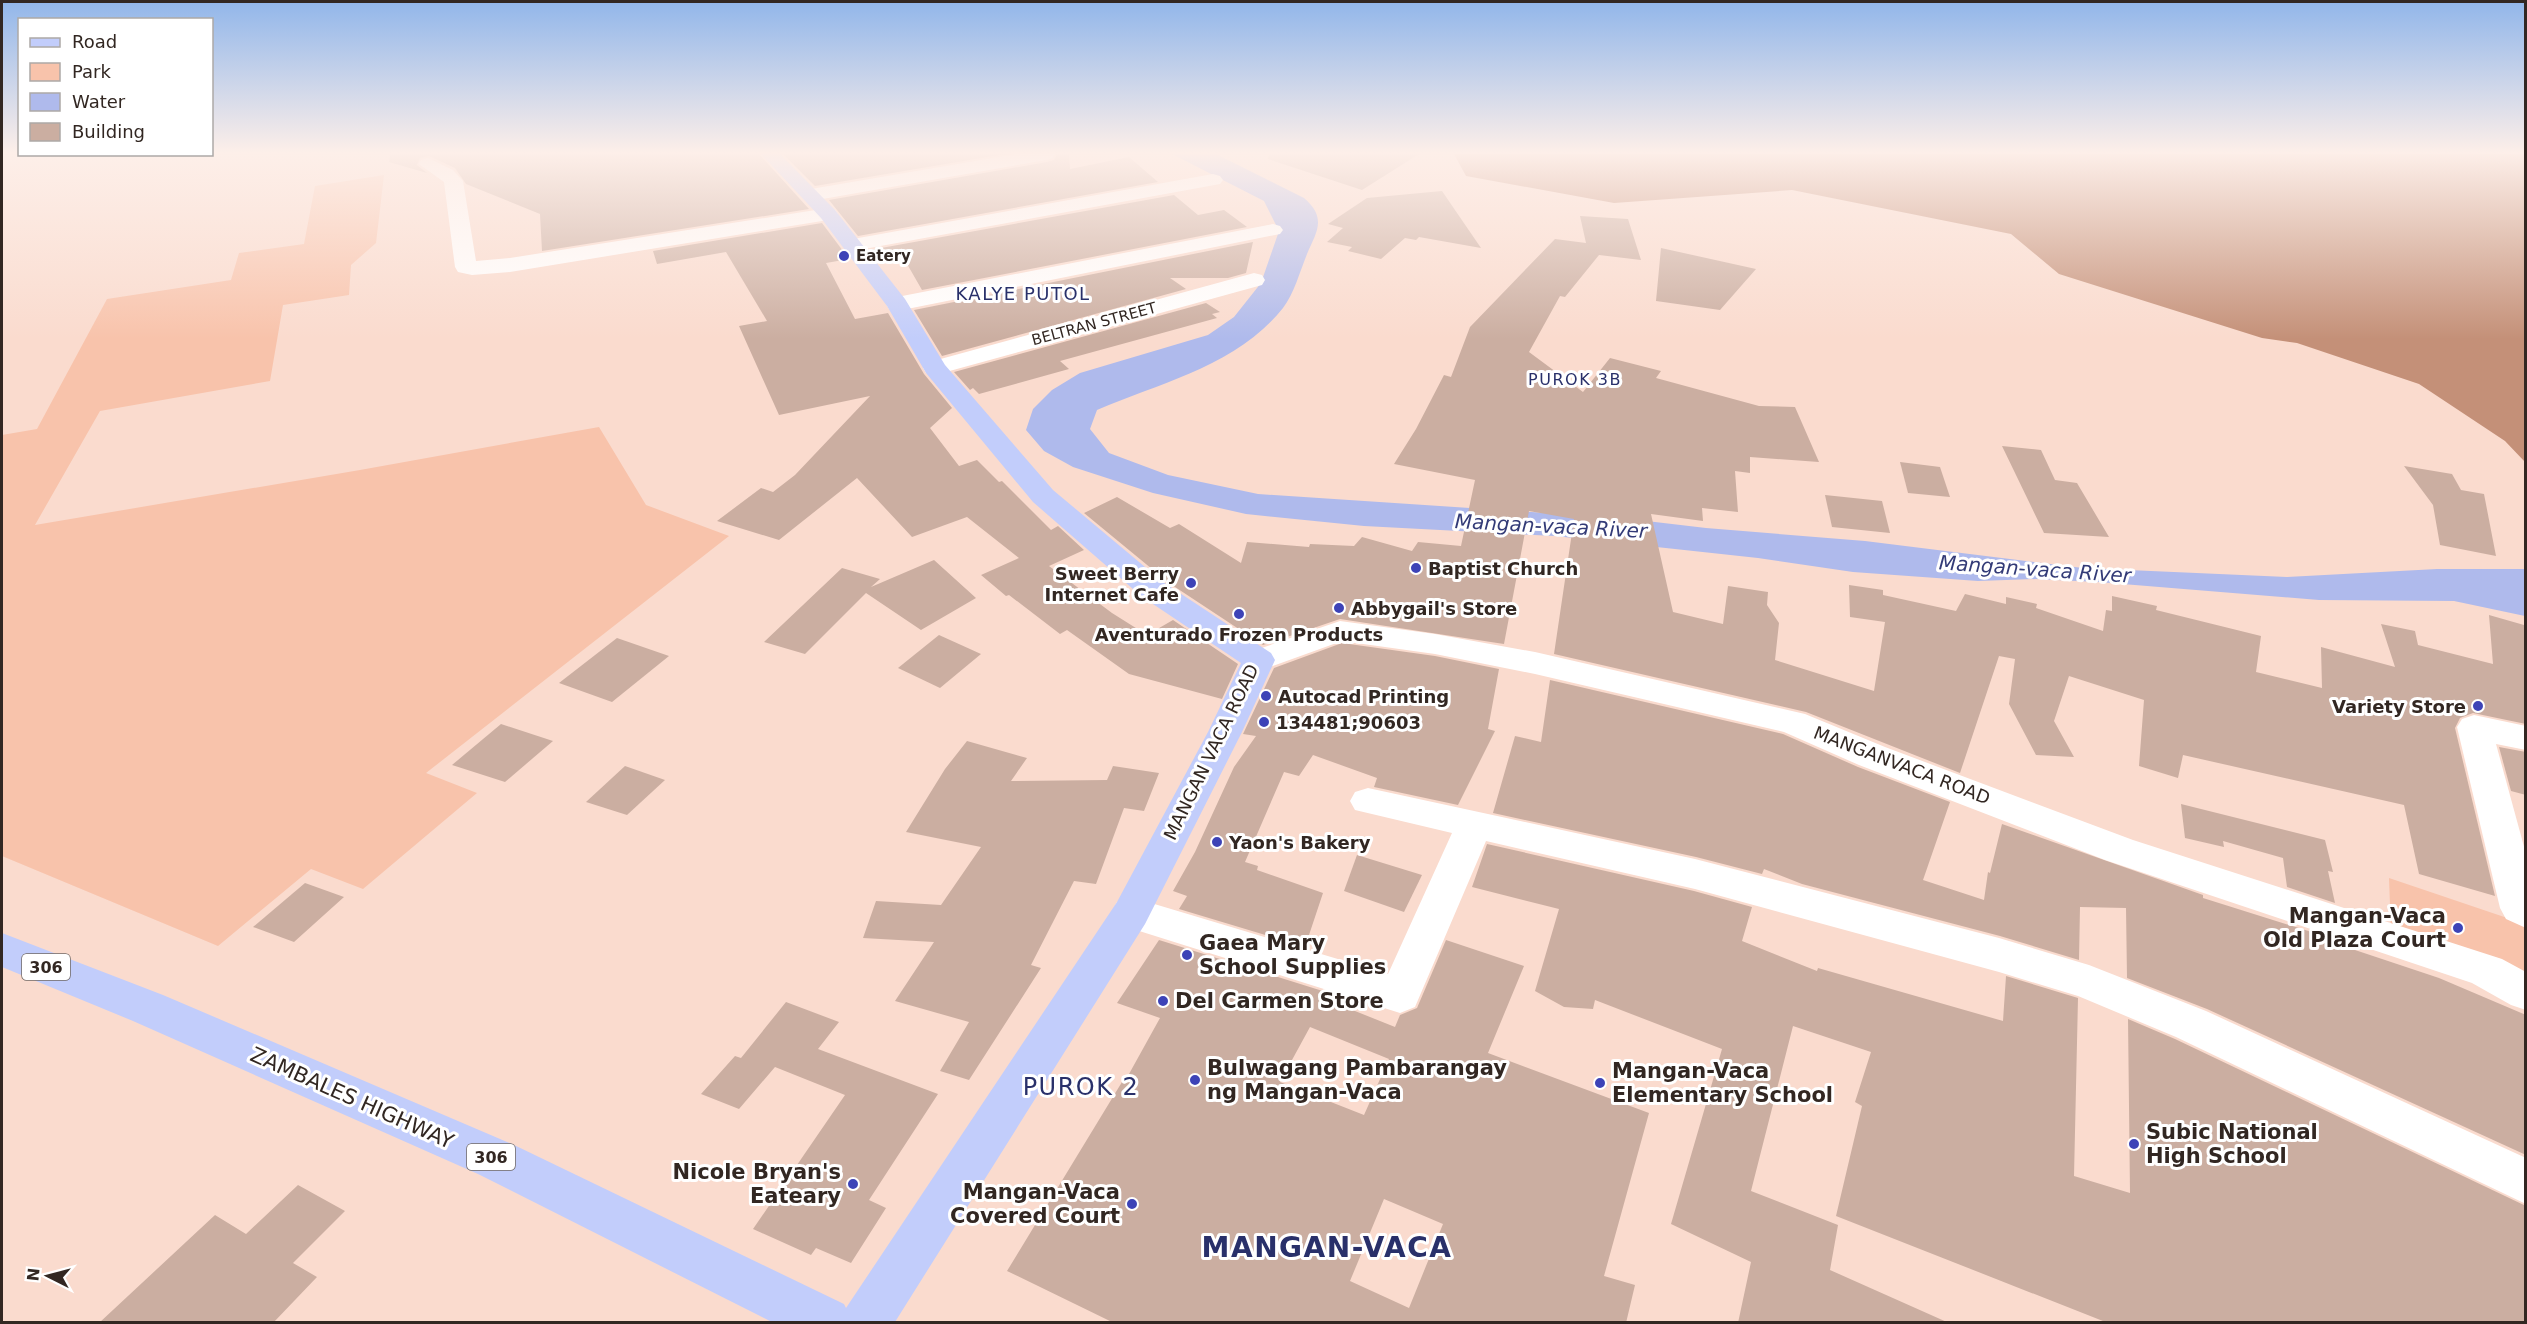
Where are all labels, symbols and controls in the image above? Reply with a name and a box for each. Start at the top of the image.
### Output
legend [18,18,213,156]
text: Road [72,31,117,52]
text: Park [72,61,111,82]
text: Water [72,91,126,112]
text: Building [72,121,145,142]
place label: Eatery [856,247,911,265]
marker: Eatery [837,249,851,263]
district label: KALYE PUTOL [955,283,1091,304]
street label: BELTRAN STREET [1030,298,1159,349]
district label: PUROK 3B [1528,370,1622,389]
water label: Mangan-vaca River [1454,509,1650,543]
water label: Mangan-vaca River [1938,550,2134,588]
place label: Baptist Church [1428,558,1578,579]
marker: Baptist Church [1409,561,1423,575]
place label: Sweet Berry Internet Cafe [1045,563,1179,605]
marker: Sweet Berry Internet Cafe [1184,576,1198,590]
place label: Abbygail's Store [1351,598,1517,619]
marker: Abbygail's Store [1332,601,1346,615]
marker: Aventurado Frozen Products [1232,607,1246,621]
place label: Aventurado Frozen Products [1095,624,1383,645]
street label: MANGAN VACA ROAD [1159,661,1263,843]
place label: Autocad Printing [1278,686,1449,707]
marker: Autocad Printing [1259,689,1273,703]
place label: Variety Store [2332,696,2466,717]
marker: Variety Store [2471,699,2485,713]
place label: 134481;90603 [1276,712,1421,733]
marker: 134481;90603 [1257,715,1271,729]
street label: MANGANVACA ROAD [1811,722,1993,808]
place label: Yaon's Bakery [1228,832,1371,853]
marker: Yaon's Bakery [1210,835,1224,849]
place label: Mangan-Vaca Old Plaza Court [2263,904,2446,952]
marker: Mangan-Vaca Old Plaza Court [2451,921,2465,935]
place label: Gaea Mary School Supplies [1199,931,1386,979]
marker: Gaea Mary School Supplies [1180,948,1194,962]
road number: 306 [22,954,70,980]
place label: Del Carmen Store [1175,989,1384,1013]
marker: Del Carmen Store [1156,994,1170,1008]
street label: ZAMBALES HIGHWAY [247,1042,457,1154]
place label: Bulwagang Pambarangay ng Mangan-Vaca [1207,1056,1507,1104]
place label: Mangan-Vaca Elementary School [1612,1059,1833,1107]
district label: PUROK 2 [1023,1073,1139,1101]
marker: Bulwagang Pambarangay ng Mangan-Vaca [1188,1073,1202,1087]
marker: Mangan-Vaca Elementary School [1593,1076,1607,1090]
place label: Subic National High School [2146,1120,2318,1168]
marker: Subic National High School [2127,1137,2141,1151]
road number: 306 [467,1144,515,1170]
place label: Nicole Bryan's Eateary [672,1160,841,1208]
marker: Nicole Bryan's Eateary [846,1177,860,1191]
place label: Mangan-Vaca Covered Court [950,1180,1120,1228]
marker: Mangan-Vaca Covered Court [1125,1197,1139,1211]
district label: MANGAN-VACA [1202,1231,1452,1264]
north arrow [18,1246,78,1306]
text: N [23,1267,44,1282]

